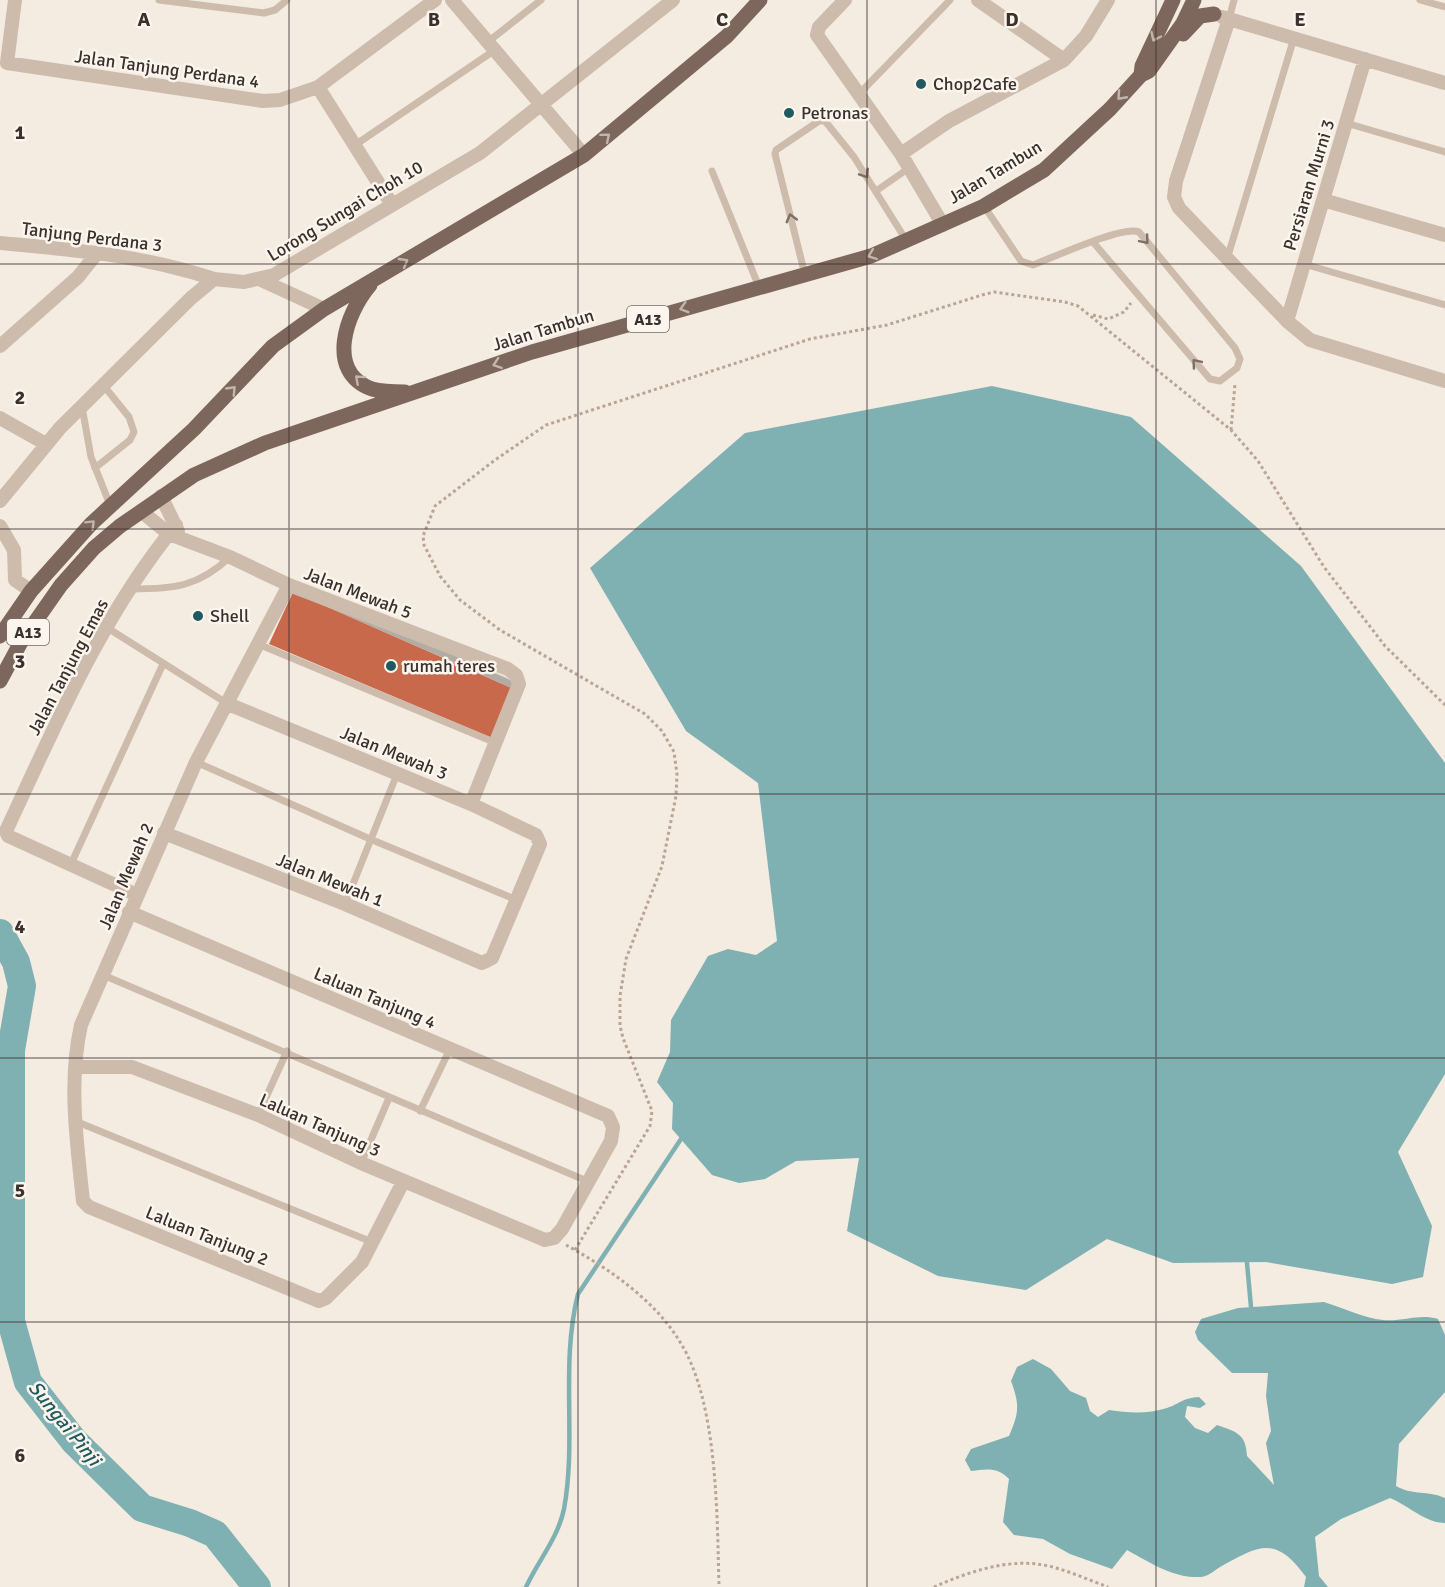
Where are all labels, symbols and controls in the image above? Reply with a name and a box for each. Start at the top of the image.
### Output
text: A [138,7,151,32]
text: B [428,7,440,32]
text: C [716,7,728,32]
text: D [1005,7,1019,32]
text: E [1294,7,1306,32]
one-way arrow [1151,31,1163,42]
street label: Jalan Tanjung Perdana 4 [73,45,261,93]
place label: Chop2Cafe [933,73,1017,95]
marker: Chop2Cafe [914,77,928,91]
one-way arrow [1117,89,1128,100]
place label: Petronas [801,102,869,124]
marker: Petronas [782,106,796,120]
street label: Persiaran Murni 3 [1279,117,1339,253]
text: 1 [15,120,26,145]
one-way arrow [599,134,610,145]
street label: Jalan Tambun [944,136,1046,208]
street label: Lorong Sungai Choh 10 [263,156,427,266]
one-way arrow [858,167,869,178]
one-way arrow [785,213,798,223]
street label: Tanjung Perdana 3 [21,217,163,257]
one-way arrow [1138,233,1149,244]
one-way arrow [867,248,878,261]
one-way arrow [398,258,409,269]
one-way arrow [679,301,690,313]
street label: Jalan Tambun [490,304,596,356]
road number: A13 [627,306,669,332]
one-way arrow [492,356,503,369]
one-way arrow [1192,359,1203,370]
one-way arrow [355,376,366,387]
text: 2 [15,385,25,410]
one-way arrow [225,386,236,396]
one-way arrow [84,521,95,531]
street label: Jalan Mewah 5 [301,562,415,624]
street label: Jalan Tanjung Emas [23,595,113,739]
place label: Shell [210,605,249,627]
marker: Shell [191,609,205,623]
road number: A13 [7,619,49,645]
text: 3 [15,649,25,674]
place label: rumah teres [403,655,495,677]
marker: rumah teres [384,659,398,673]
street label: Jalan Mewah 3 [337,722,451,784]
street label: Jalan Mewah 2 [94,819,158,933]
street label: Jalan Mewah 1 [273,849,387,911]
text: 4 [15,914,26,939]
street label: Laluan Tanjung 4 [311,962,440,1034]
street label: Laluan Tanjung 3 [256,1088,384,1162]
text: 5 [15,1178,25,1203]
street label: Laluan Tanjung 2 [142,1201,272,1271]
water label: Sungai Pinji [23,1376,107,1472]
text: 6 [15,1443,26,1468]

